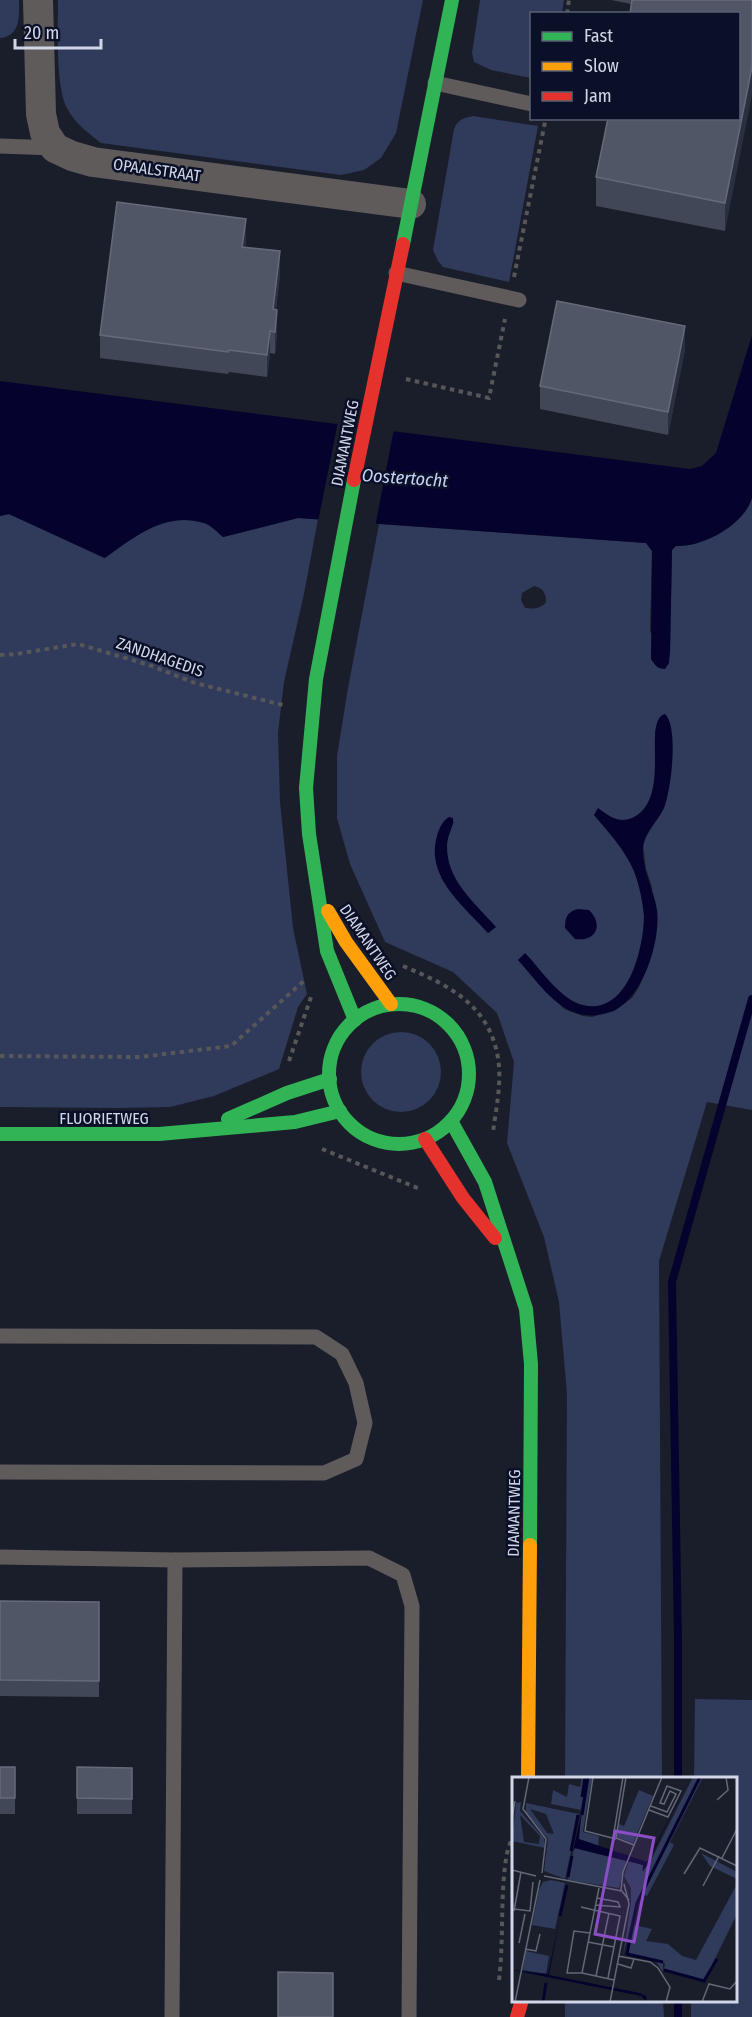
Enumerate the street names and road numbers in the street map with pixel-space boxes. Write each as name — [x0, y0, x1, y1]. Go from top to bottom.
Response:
street label: OPAALSTRAAT — [112, 154, 203, 186]
street label: DIAMANTWEG — [327, 398, 363, 488]
street label: ZANDHAGEDIS — [114, 633, 206, 681]
street label: DIAMANTWEG — [336, 901, 400, 983]
street label: FLUORIETWEG — [59, 1109, 149, 1128]
street label: DIAMANTWEG — [504, 1469, 524, 1557]

